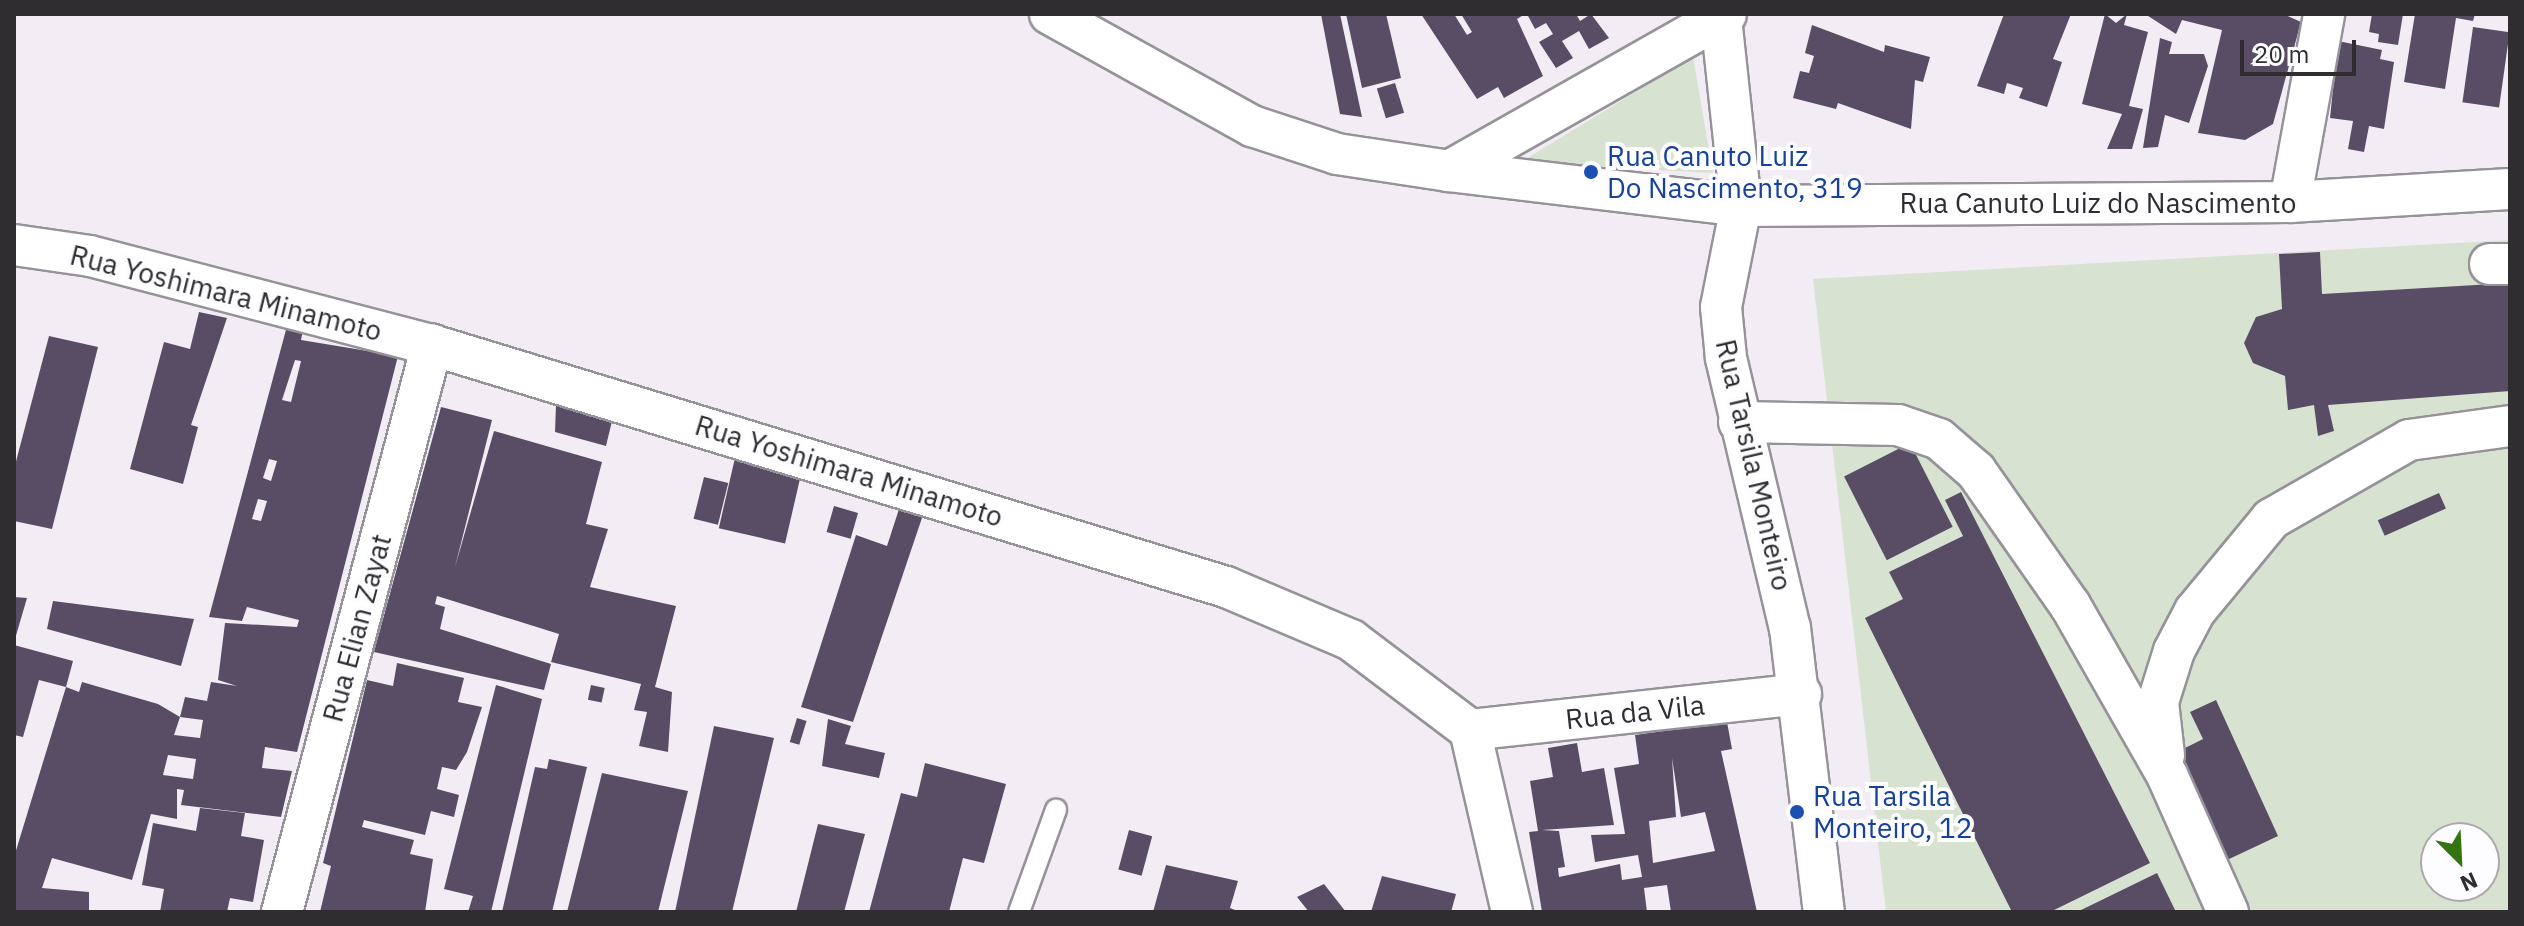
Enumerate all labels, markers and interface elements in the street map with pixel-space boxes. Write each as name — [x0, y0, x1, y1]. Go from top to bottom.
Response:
scale bar — [2244, 24, 2360, 74]
text: 20 m — [2254, 38, 2309, 70]
place label: Rua Canuto Luiz Do Nascimento, 319 — [1607, 139, 1863, 205]
marker: Rua Canuto Luiz Do Nascimento, 319 — [1582, 163, 1600, 181]
street label: Rua Canuto Luiz do Nascimento — [1900, 186, 2296, 220]
street label: Rua Yoshimara Minamoto — [67, 238, 385, 348]
street label: Rua Tarsila Monteiro — [1709, 336, 1799, 594]
street label: Rua Yoshimara Minamoto — [691, 408, 1007, 534]
street label: Rua Elian Zayat — [316, 530, 398, 726]
street label: Rua da Vila — [1564, 688, 1706, 736]
place label: Rua Tarsila Monteiro, 12 — [1813, 779, 1972, 845]
marker: Rua Tarsila Monteiro, 12 — [1788, 803, 1806, 821]
north arrow — [2420, 822, 2500, 902]
text: N — [2456, 866, 2482, 899]

